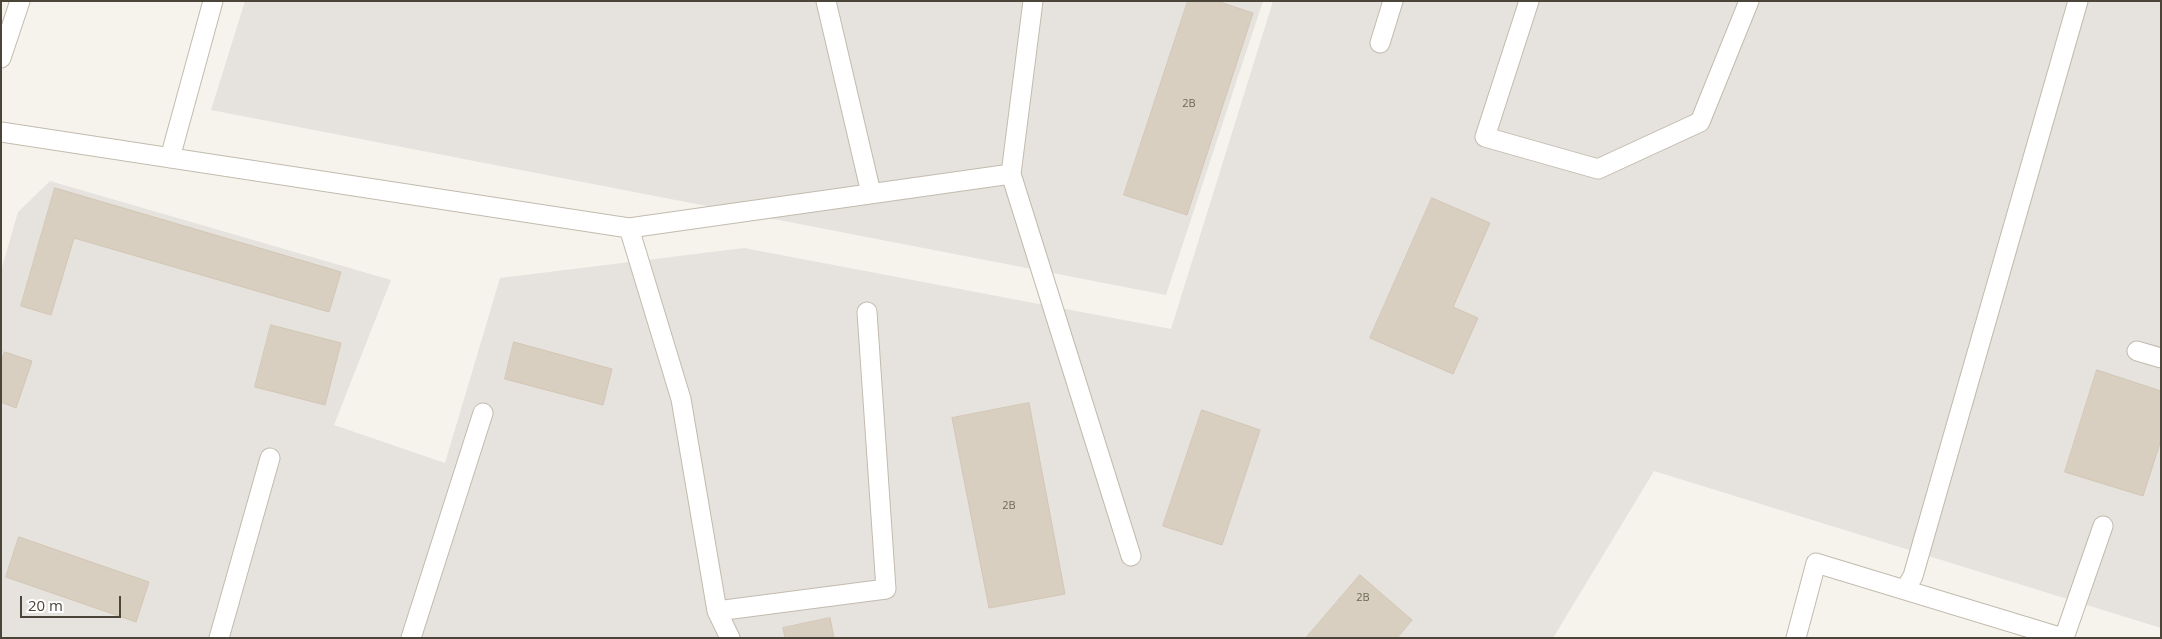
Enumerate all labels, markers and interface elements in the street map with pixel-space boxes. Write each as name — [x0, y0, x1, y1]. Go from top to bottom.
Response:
house number: 2В — [1182, 97, 1196, 111]
house number: 2В — [1002, 499, 1016, 513]
scale bar — [22, 586, 124, 618]
house number: 2В — [1356, 591, 1370, 605]
text: 20 m — [28, 595, 63, 615]

